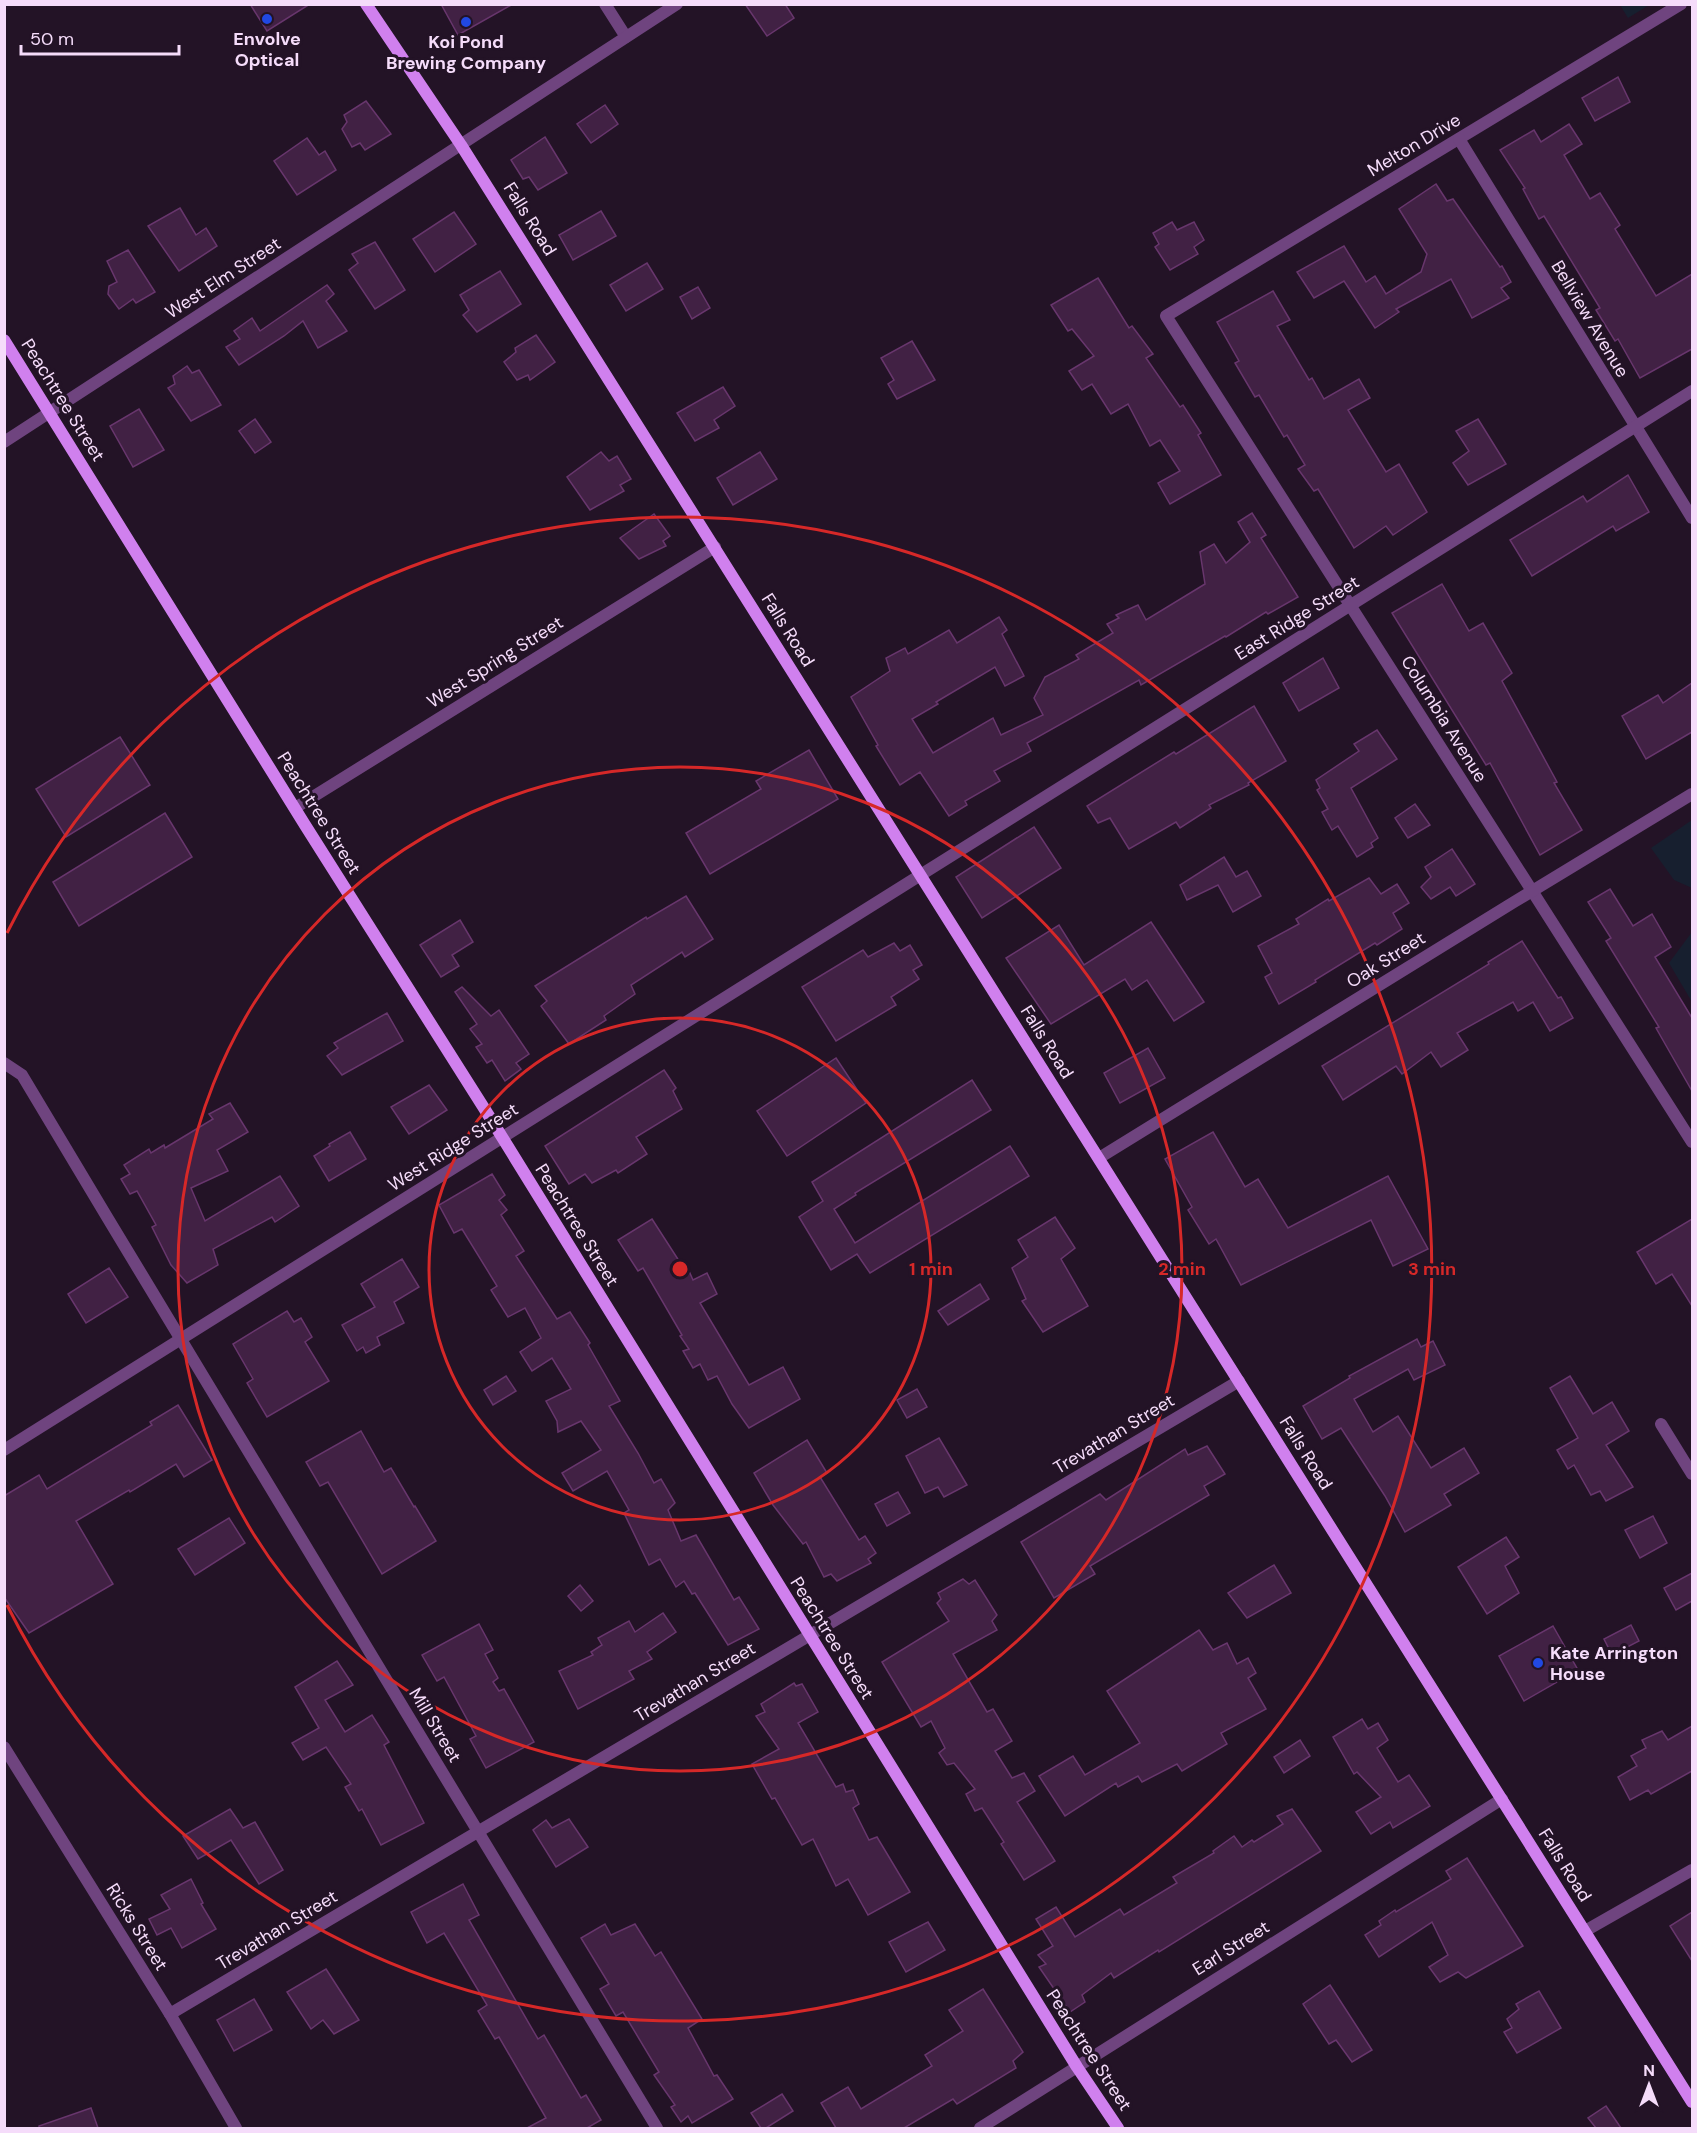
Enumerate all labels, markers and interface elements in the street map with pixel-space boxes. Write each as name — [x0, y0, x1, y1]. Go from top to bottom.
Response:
marker: Envolve Optical — [260, 12, 274, 26]
marker: Koi Pond Brewing Company — [459, 15, 473, 29]
scale bar — [21, 18, 178, 56]
text: 50 m — [30, 27, 74, 51]
place label: Envolve Optical — [233, 27, 301, 72]
place label: Koi Pond Brewing Company — [386, 30, 546, 75]
street label: Melton Drive — [1363, 108, 1465, 182]
street label: Falls Road — [498, 178, 562, 260]
street label: West Elm Street — [161, 232, 285, 324]
street label: Bellview Avenue — [1546, 256, 1634, 382]
street label: Peachtree Street — [16, 334, 110, 466]
street label: East Ridge Street — [1230, 570, 1364, 666]
street label: Falls Road — [756, 589, 820, 671]
street label: West Spring Street — [422, 610, 568, 714]
street label: Columbia Avenue — [1395, 651, 1493, 787]
street label: Peachtree Street — [272, 747, 366, 879]
street label: Oak Street — [1342, 926, 1430, 994]
street label: Falls Road — [1015, 1001, 1079, 1083]
street label: West Ridge Street — [383, 1097, 523, 1197]
street label: Peachtree Street — [530, 1159, 624, 1291]
text: 1 min — [909, 1257, 953, 1281]
text: 2 min — [1158, 1257, 1206, 1281]
text: 3 min — [1408, 1257, 1456, 1281]
centre of rings — [670, 1259, 690, 1279]
street label: Trevathan Street — [1049, 1388, 1179, 1480]
street label: Falls Road — [1274, 1412, 1338, 1494]
street label: Peachtree Street — [785, 1572, 879, 1704]
street label: Trevathan Street — [630, 1636, 760, 1728]
place label: Kate Arrington House — [1550, 1641, 1678, 1686]
marker: Kate Arrington House — [1531, 1656, 1545, 1670]
street label: Mill Street — [403, 1683, 467, 1767]
street label: Falls Road — [1533, 1824, 1597, 1906]
street label: Ricks Street — [101, 1879, 173, 1975]
street label: Trevathan Street — [212, 1884, 342, 1976]
street label: Earl Street — [1188, 1915, 1274, 1981]
street label: Peachtree Street — [1041, 1985, 1137, 2115]
north arrow — [1619, 2055, 1679, 2115]
text: N — [1643, 2060, 1655, 2081]

